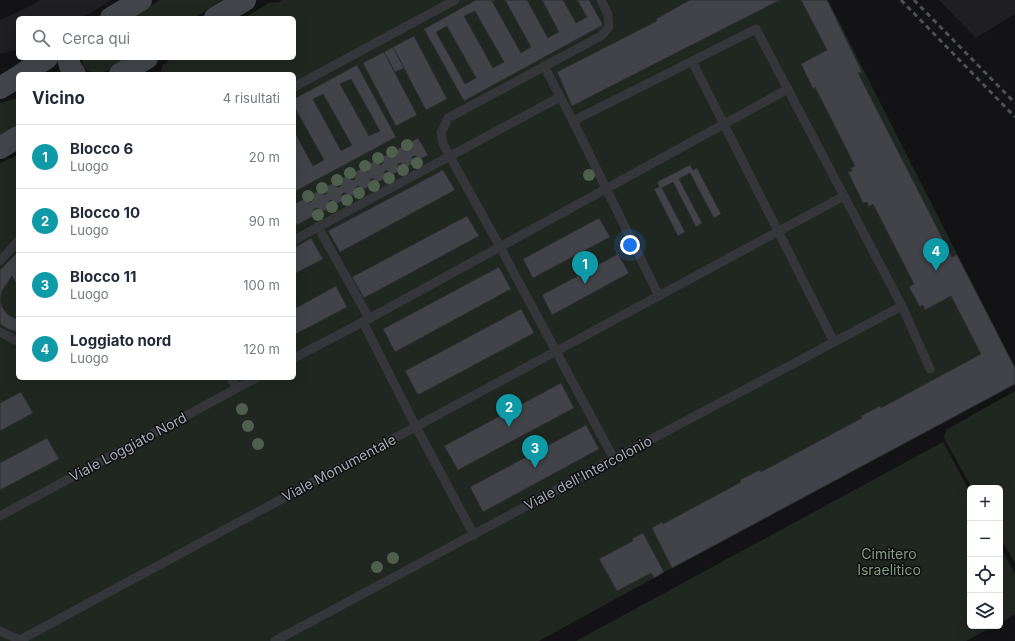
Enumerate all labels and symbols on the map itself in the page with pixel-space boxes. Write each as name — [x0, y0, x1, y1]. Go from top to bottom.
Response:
your location — [620, 235, 640, 255]
pin: 4 — [923, 238, 949, 271]
pin: 1 — [572, 251, 598, 284]
pin: 2 — [496, 394, 522, 427]
street label: Viale Loggiato Nord — [66, 408, 189, 485]
street label: Viale Monumentale — [279, 430, 399, 505]
street label: Viale dell'Intercolonio — [521, 432, 654, 513]
pin: 3 — [522, 435, 548, 468]
park label: Cimitero Israelitico — [857, 545, 921, 578]

